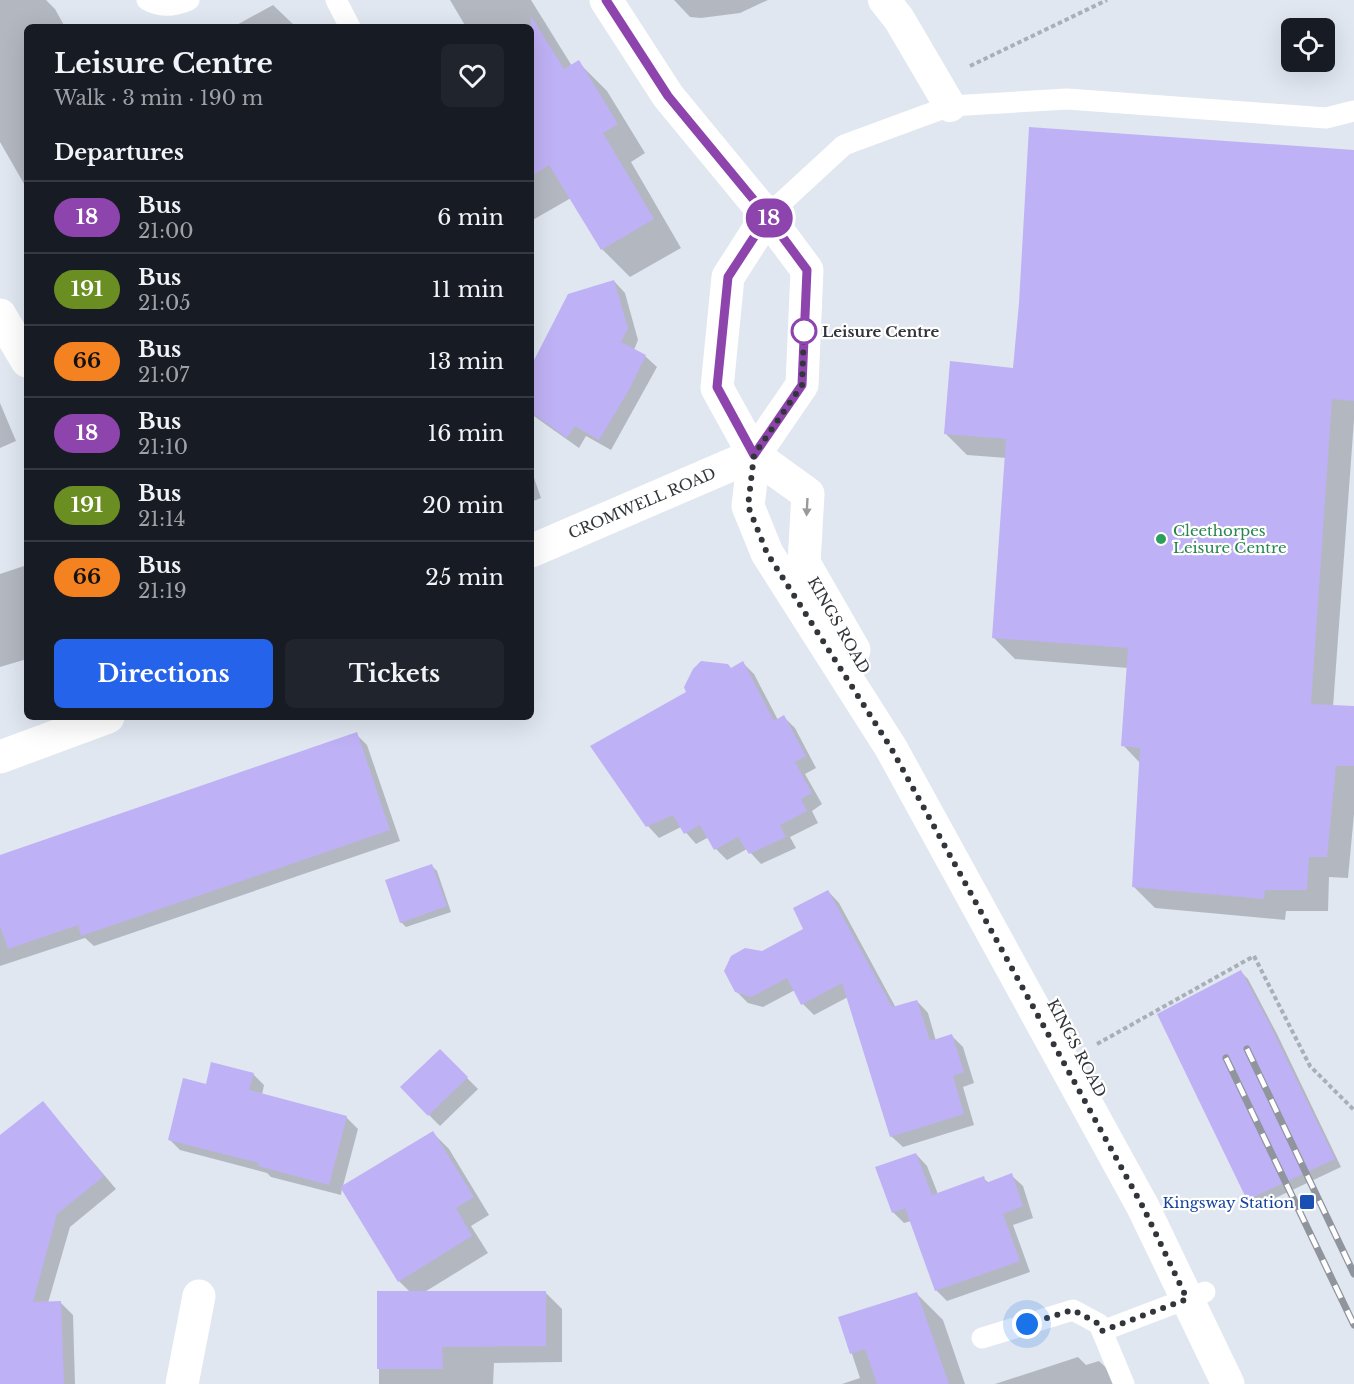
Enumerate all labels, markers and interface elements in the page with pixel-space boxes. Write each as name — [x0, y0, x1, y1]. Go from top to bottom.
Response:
map controls — [1281, 18, 1335, 72]
button: locate — [1281, 18, 1335, 72]
button: heart — [441, 44, 504, 107]
text: Leisure Centre — [54, 46, 273, 81]
text: Walk · 3 min · 190 m — [54, 86, 263, 110]
text: Departures — [54, 139, 184, 166]
text: Bus — [138, 192, 181, 219]
line badge: 18 — [742, 198, 796, 238]
text: 18 — [76, 204, 98, 230]
text: 6 min — [437, 204, 504, 231]
text: 18 — [758, 205, 780, 231]
text: 21:00 — [138, 219, 194, 243]
text: Bus — [138, 264, 181, 291]
text: 191 — [71, 276, 103, 302]
text: 11 min — [432, 276, 504, 303]
text: 21:05 — [138, 291, 191, 315]
marker: Leisure Centre — [791, 318, 817, 344]
place label: Leisure Centre — [822, 322, 939, 341]
text: Bus — [138, 336, 181, 363]
text: 66 — [73, 348, 101, 374]
text: 13 min — [428, 348, 504, 375]
text: 21:07 — [138, 363, 189, 387]
text: Bus — [138, 408, 181, 435]
text: 18 — [76, 420, 98, 446]
text: 16 min — [427, 420, 504, 447]
text: 21:10 — [138, 435, 188, 459]
street label: CROMWELL ROAD — [565, 463, 719, 543]
text: Bus — [138, 480, 181, 507]
text: 191 — [71, 492, 103, 518]
text: 20 min — [422, 492, 504, 519]
one-way arrow — [803, 497, 812, 516]
text: 21:14 — [138, 507, 186, 531]
place label: Cleethorpes Leisure Centre — [1173, 521, 1287, 557]
marker: Cleethorpes Leisure Centre — [1154, 532, 1168, 546]
text: Bus — [138, 552, 181, 579]
text: 66 — [73, 564, 101, 590]
text: 25 min — [425, 564, 504, 591]
street label: KINGS ROAD — [804, 573, 874, 677]
text: 21:19 — [138, 579, 187, 603]
button: Directions — [54, 639, 273, 708]
button: Tickets — [285, 639, 504, 708]
street label: KINGS ROAD — [1043, 996, 1111, 1100]
place label: Kingsway Station — [1163, 1193, 1294, 1212]
marker: Kingsway Station — [1298, 1193, 1316, 1211]
your location — [1012, 1309, 1042, 1339]

